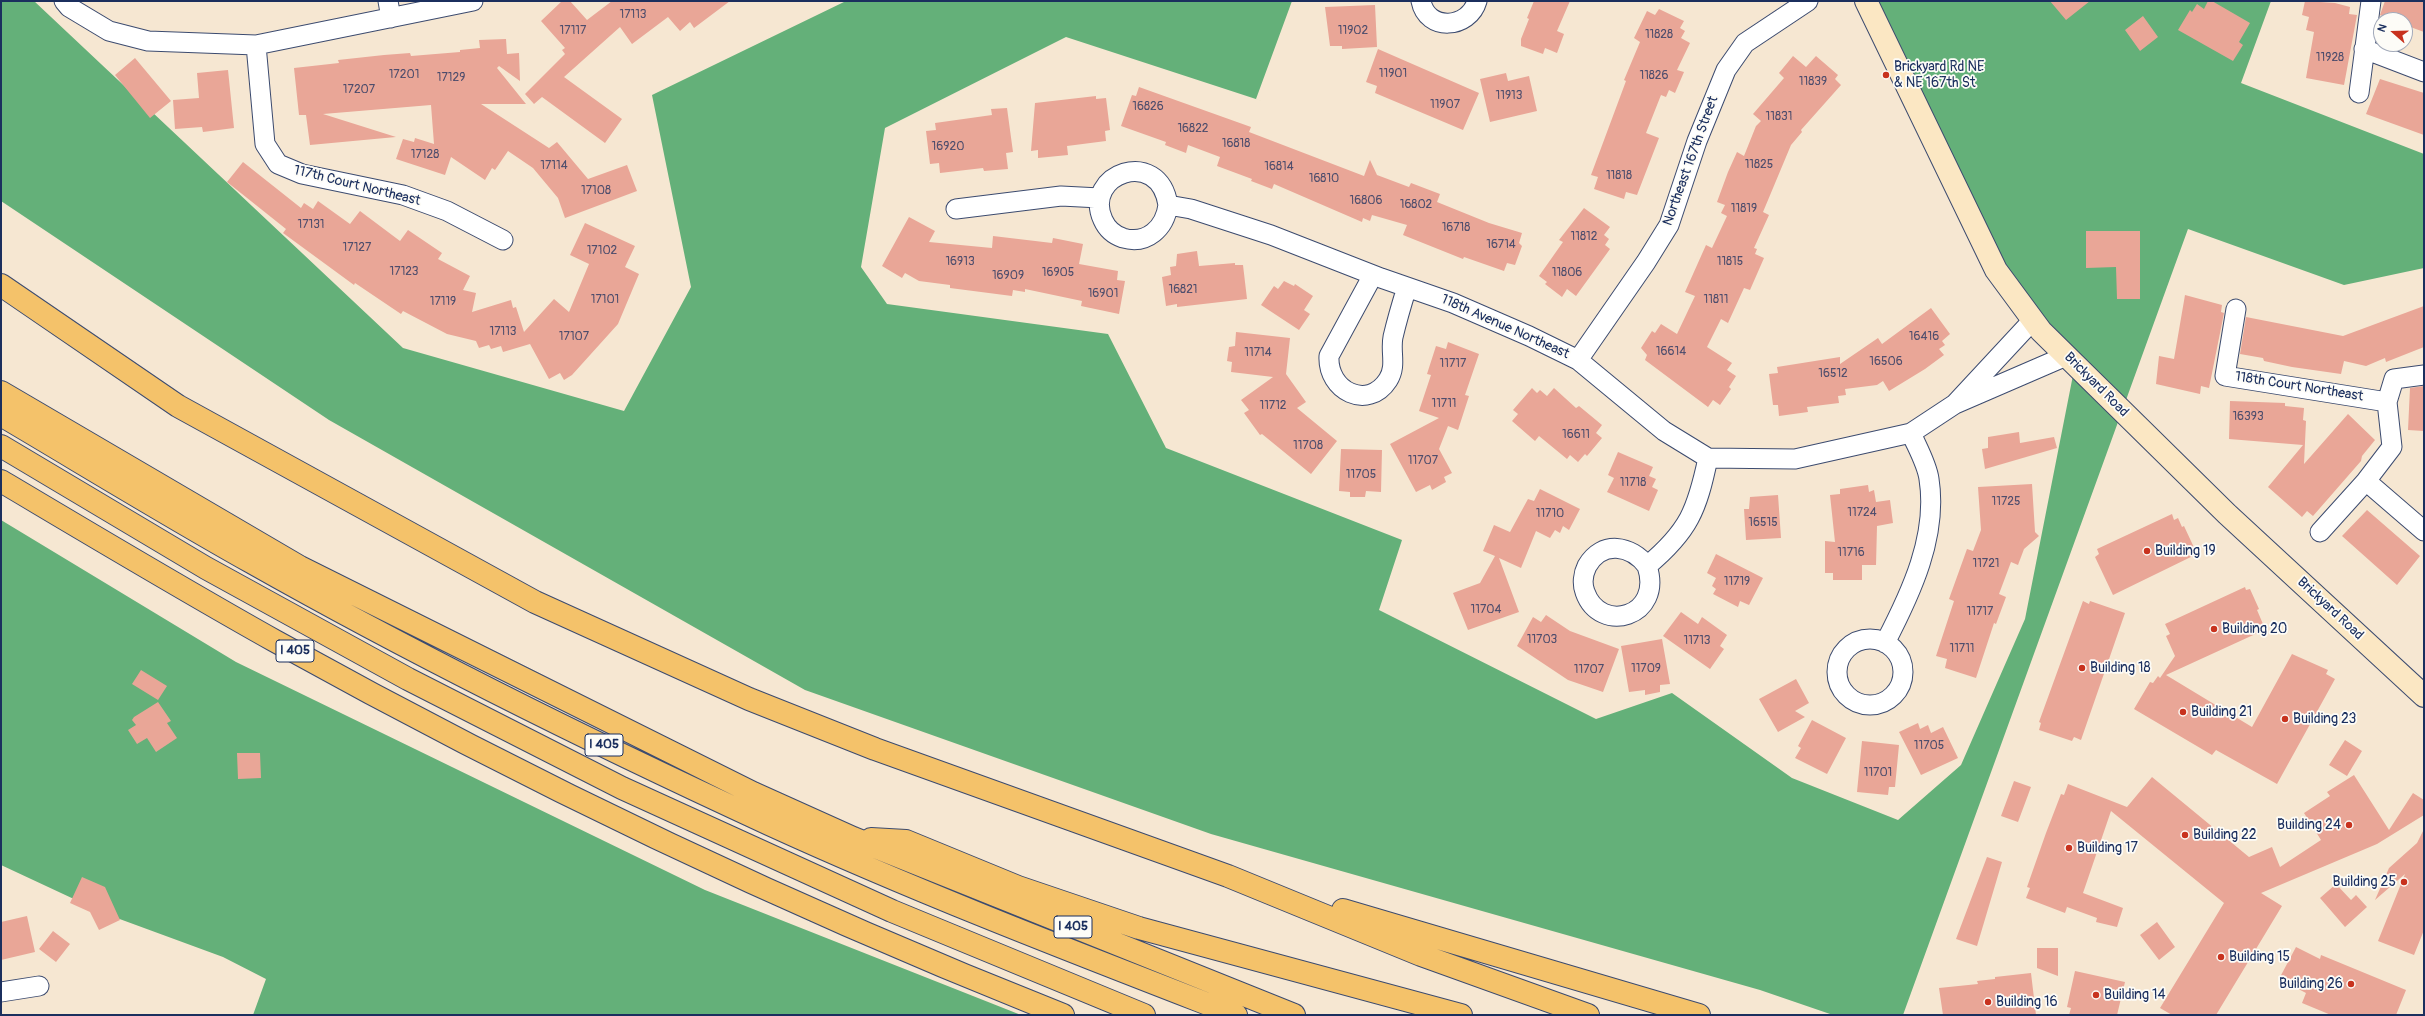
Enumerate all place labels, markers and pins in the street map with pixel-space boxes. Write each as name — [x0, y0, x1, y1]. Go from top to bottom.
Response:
place label: Brickyard Rd NE & NE 167th St — [1894, 59, 1984, 92]
marker: Brickyard Rd NE & NE 167th St — [1881, 70, 1891, 80]
place label: Building 19 — [2155, 543, 2216, 559]
marker: Building 19 — [2142, 546, 2152, 556]
place label: Building 20 — [2222, 621, 2287, 637]
marker: Building 20 — [2209, 624, 2219, 634]
place label: Building 18 — [2090, 660, 2151, 676]
marker: Building 18 — [2077, 663, 2087, 673]
place label: Building 21 — [2191, 704, 2252, 720]
marker: Building 21 — [2178, 707, 2188, 717]
place label: Building 23 — [2293, 711, 2356, 727]
marker: Building 23 — [2280, 714, 2290, 724]
place label: Building 24 — [2277, 817, 2341, 833]
marker: Building 24 — [2344, 820, 2354, 830]
place label: Building 22 — [2193, 827, 2257, 843]
marker: Building 22 — [2180, 830, 2190, 840]
place label: Building 17 — [2077, 840, 2138, 856]
marker: Building 17 — [2064, 843, 2074, 853]
place label: Building 25 — [2333, 874, 2396, 890]
marker: Building 25 — [2399, 877, 2409, 887]
place label: Building 15 — [2229, 949, 2290, 965]
marker: Building 15 — [2216, 952, 2226, 962]
place label: Building 26 — [2279, 976, 2343, 992]
marker: Building 26 — [2346, 979, 2356, 989]
place label: Building 14 — [2104, 987, 2166, 1003]
marker: Building 14 — [2091, 990, 2101, 1000]
place label: Building 16 — [1996, 994, 2058, 1010]
marker: Building 16 — [1983, 997, 1993, 1007]

